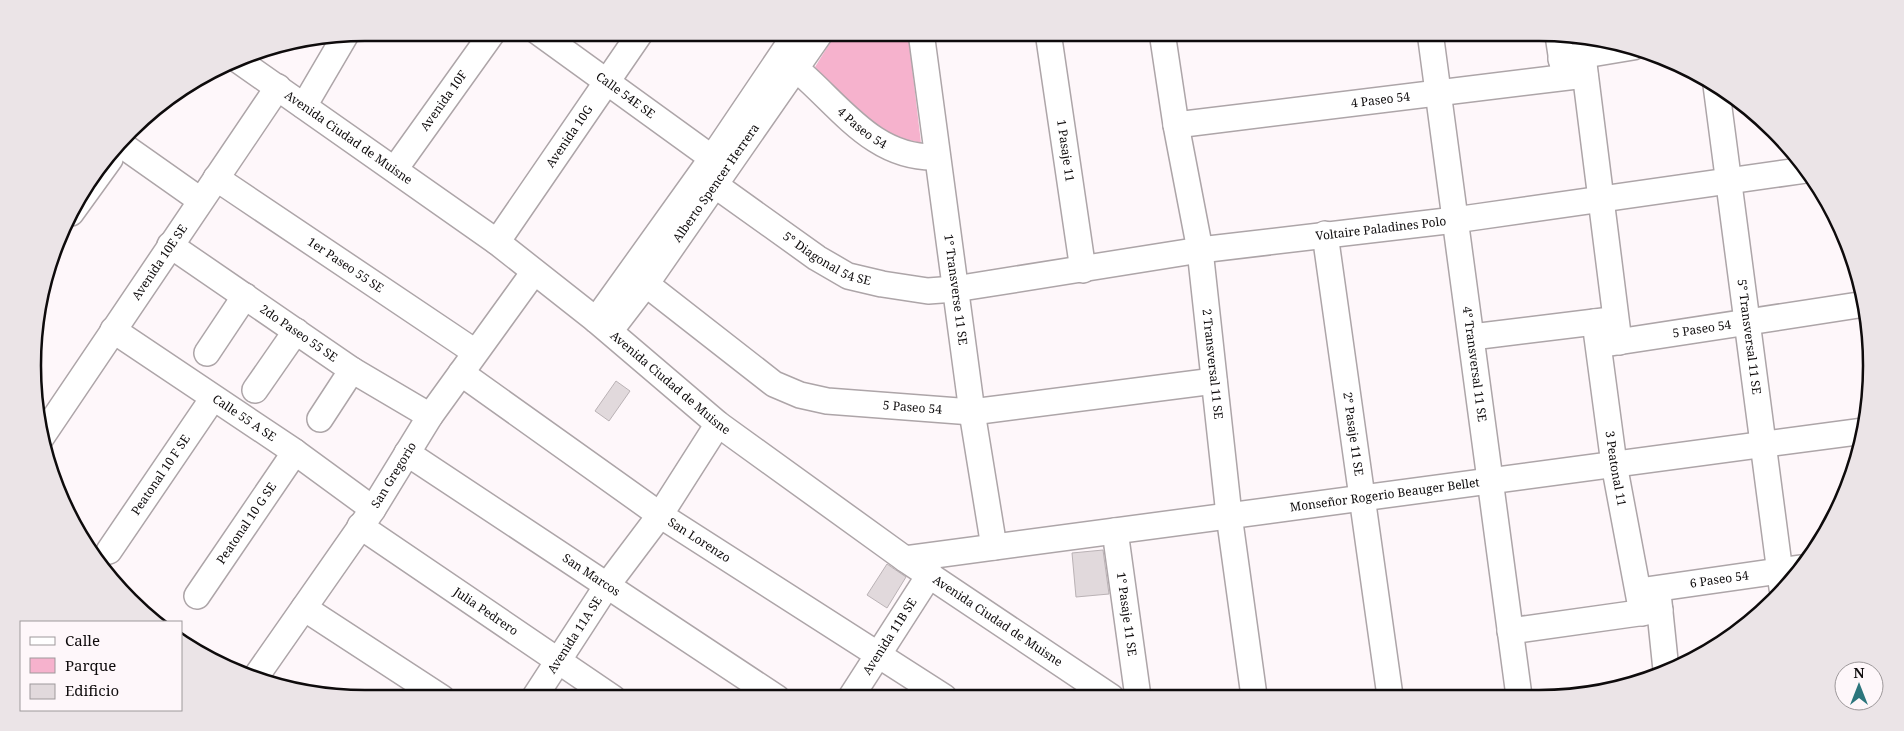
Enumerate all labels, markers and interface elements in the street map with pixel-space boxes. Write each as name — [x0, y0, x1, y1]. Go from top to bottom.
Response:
street label: Avenida 10F — [416, 67, 471, 134]
street label: Calle 54E SE — [593, 68, 659, 122]
street label: Avenida Ciudad de Muisne — [281, 86, 416, 188]
street label: 4 Paseo 54 — [1350, 87, 1411, 112]
street label: Avenida 10G — [542, 101, 597, 171]
street label: 4 Paseo 54 — [834, 103, 890, 153]
street label: 1 Pasaje 11 — [1053, 118, 1079, 183]
street label: Alberto Spencer Herrera — [668, 120, 763, 246]
street label: Voltaire Paladines Polo — [1315, 212, 1447, 244]
street label: Avenida 10E SE — [128, 221, 191, 303]
street label: 5° Diagonal 54 SE — [780, 227, 873, 289]
street label: 1er Paseo 55 SE — [304, 233, 387, 296]
street label: 1° Transverse 11 SE — [940, 233, 972, 346]
street label: 5° Transversal 11 SE — [1734, 278, 1766, 395]
street label: 2do Paseo 55 SE — [257, 300, 341, 366]
street label: 4° Transversal 11 SE — [1459, 305, 1491, 423]
street label: 2 Transversal 11 SE — [1198, 308, 1227, 420]
street label: 5 Paseo 54 — [1671, 316, 1733, 341]
street label: Avenida Ciudad de Muisne — [607, 327, 734, 438]
street label: Calle 55 A SE — [209, 390, 280, 445]
street label: 2° Pasaje 11 SE — [1339, 391, 1368, 477]
street label: 5 Paseo 54 — [882, 396, 943, 418]
street label: 3 Peatonal 11 — [1602, 430, 1631, 508]
street label: Peatonal 10 F SE — [127, 431, 194, 518]
street label: San Gregorio — [367, 438, 420, 511]
street label: Monseñor Rogerio Beauger Bellet — [1289, 473, 1481, 516]
street label: Peatonal 10 G SE — [212, 479, 280, 567]
street label: San Lorenzo — [665, 513, 734, 566]
street label: San Marcos — [559, 549, 624, 600]
street label: 6 Paseo 54 — [1689, 566, 1750, 592]
street label: Avenida Ciudad de Muisne — [930, 571, 1066, 670]
street label: 1° Pasaje 11 SE — [1113, 571, 1141, 657]
street label: Julia Pedrero — [449, 582, 522, 639]
street label: Avenida 11A SE — [543, 593, 606, 677]
street label: Avenida 11B SE — [858, 594, 921, 678]
legend — [20, 621, 182, 711]
text: Calle — [65, 630, 100, 650]
text: Parque — [65, 655, 116, 675]
north arrow — [1834, 661, 1884, 711]
text: N — [1853, 663, 1865, 682]
text: Edificio — [65, 680, 119, 700]

